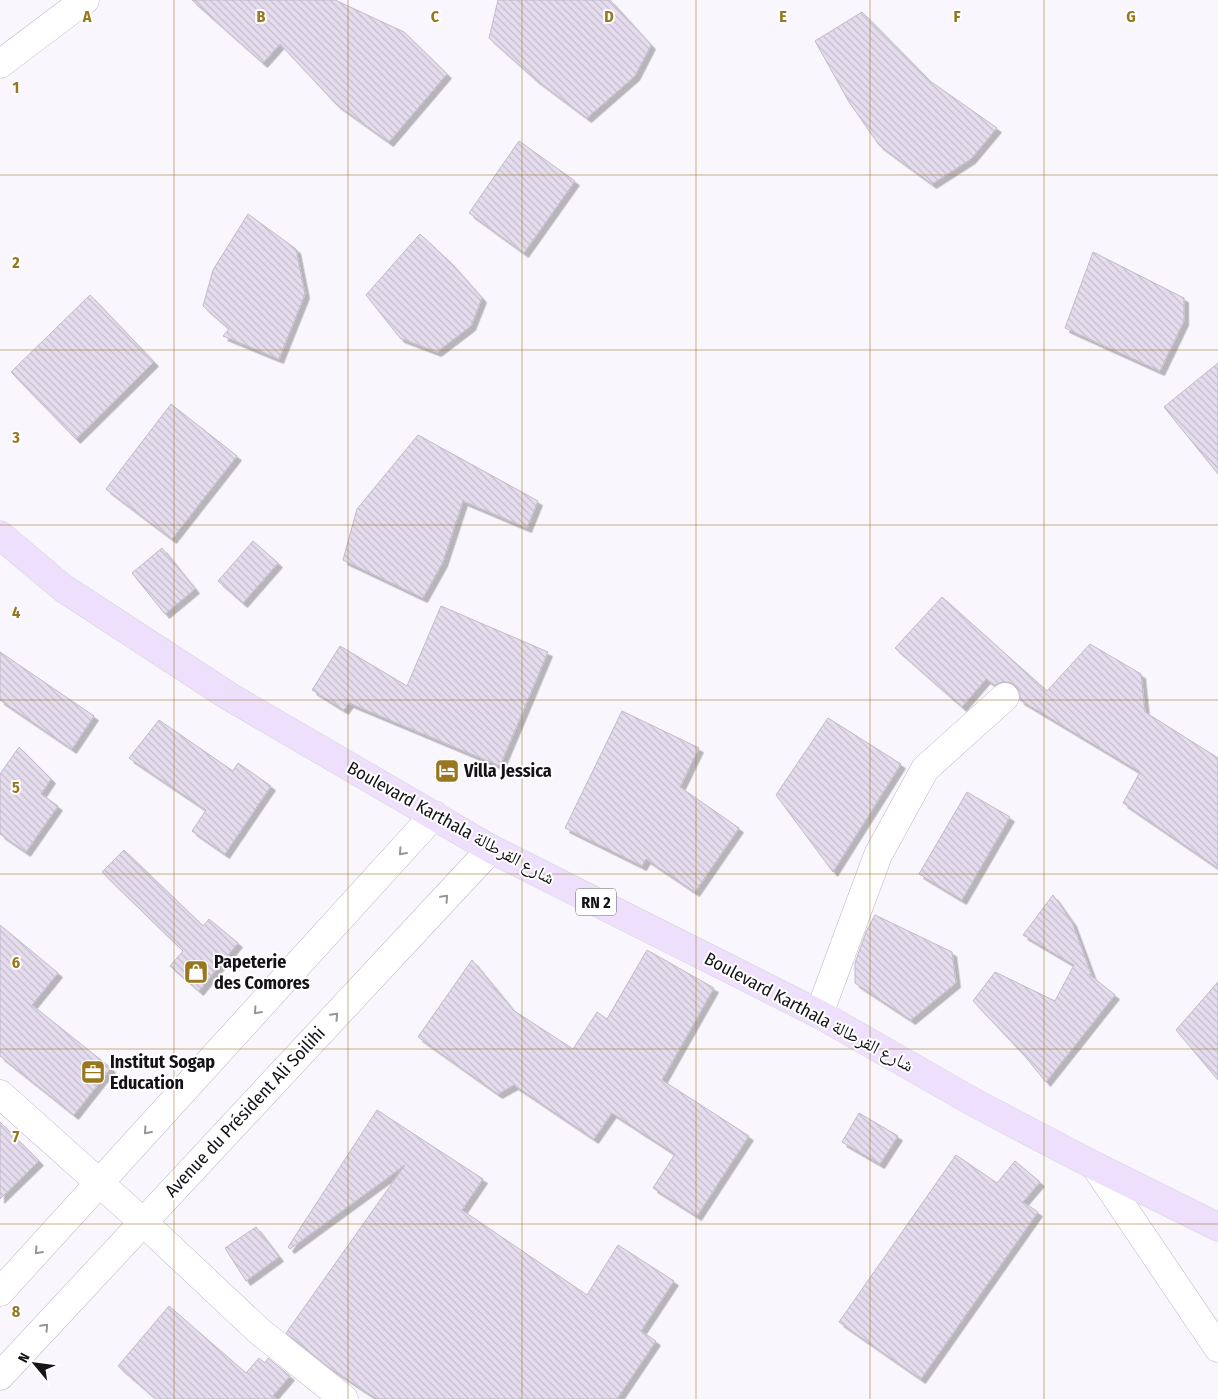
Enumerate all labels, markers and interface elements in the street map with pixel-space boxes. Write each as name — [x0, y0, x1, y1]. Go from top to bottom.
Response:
text: A — [82, 7, 92, 26]
text: B — [257, 7, 266, 26]
text: C — [431, 7, 440, 26]
text: D — [604, 7, 614, 26]
text: E — [779, 7, 787, 26]
text: F — [953, 7, 961, 26]
text: G — [1126, 7, 1136, 26]
text: 1 — [13, 78, 19, 97]
text: 2 — [11, 253, 20, 272]
text: 3 — [11, 428, 20, 447]
text: 4 — [12, 603, 20, 622]
street label: Boulevard Karthala شارع القرطالة — [343, 757, 559, 889]
hotel icon: Villa Jessica — [434, 758, 460, 784]
place label: Villa Jessica — [463, 760, 552, 782]
text: 5 — [12, 778, 20, 797]
one-way arrow — [398, 846, 407, 855]
road number: RN 2 — [576, 889, 616, 916]
one-way arrow — [439, 894, 448, 903]
street label: Boulevard Karthala شارع القرطالة — [701, 947, 917, 1077]
place label: Papeterie des Comores — [214, 951, 310, 994]
text: 6 — [12, 953, 20, 972]
shop icon: Papeterie des Comores — [183, 959, 209, 985]
one-way arrow — [254, 1005, 263, 1014]
one-way arrow — [329, 1013, 338, 1022]
street label: Avenue du Président Ali Soilihi — [160, 1022, 330, 1202]
place label: Institut Sogap Education — [110, 1051, 215, 1094]
office icon: Institut Sogap Education — [80, 1059, 106, 1085]
one-way arrow — [144, 1125, 153, 1134]
text: 7 — [13, 1127, 20, 1146]
one-way arrow — [35, 1245, 44, 1254]
text: 8 — [12, 1302, 21, 1321]
one-way arrow — [39, 1324, 48, 1333]
north arrow — [10, 1339, 60, 1389]
text: N — [15, 1350, 34, 1366]

